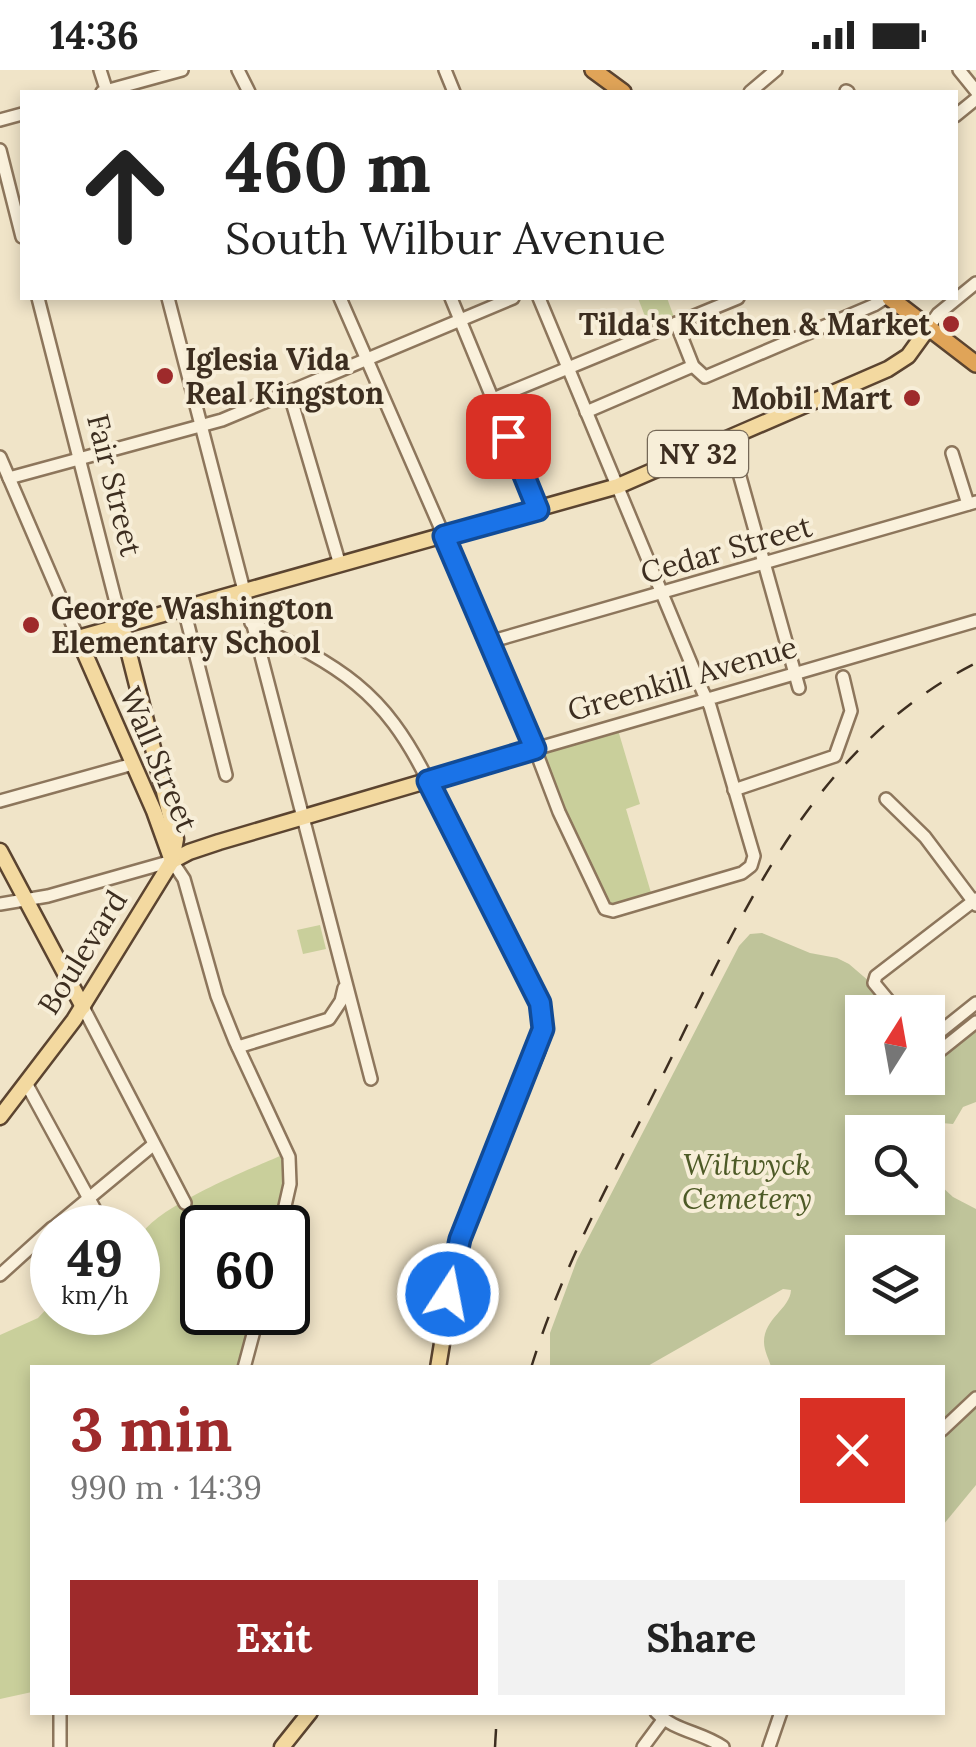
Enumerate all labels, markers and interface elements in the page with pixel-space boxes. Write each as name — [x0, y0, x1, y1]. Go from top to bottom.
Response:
text: 14:36 — [50, 11, 139, 59]
text: 460 m — [225, 122, 431, 211]
icon: ahead — [60, 130, 190, 260]
text: South Wilbur Avenue — [225, 209, 666, 266]
place label: Tilda's Kitchen & Market — [579, 305, 932, 343]
marker: Tilda's Kitchen & Market — [940, 313, 962, 335]
place label: Iglesia Vida Real Kingston — [185, 340, 384, 413]
marker: Iglesia Vida Real Kingston — [154, 365, 176, 387]
place label: Mobil Mart — [731, 379, 893, 417]
marker: Mobil Mart — [901, 387, 923, 409]
pin — [466, 394, 551, 479]
icon: arrive — [481, 409, 536, 464]
street label: Fair Street — [79, 410, 151, 560]
road number: NY 32 — [648, 431, 748, 477]
street label: Cedar Street — [636, 506, 816, 592]
place label: George Washington Elementary School — [51, 589, 333, 662]
marker: George Washington Elementary School — [20, 614, 42, 636]
street label: Greenkill Avenue — [563, 627, 801, 729]
street label: Wall Street — [112, 681, 207, 837]
street label: Boulevard — [29, 883, 135, 1021]
north arrow — [845, 995, 945, 1095]
map controls — [845, 995, 945, 1335]
button: search — [845, 1115, 945, 1215]
park label: Wiltwyck Cemetery — [682, 1145, 812, 1217]
speed limit sign: 60 — [180, 1205, 310, 1335]
text: 49 — [67, 1226, 123, 1290]
button: layers — [845, 1235, 945, 1335]
position arrow — [396, 1242, 500, 1346]
text: km/h — [61, 1279, 129, 1311]
text: 3 min — [70, 1391, 232, 1467]
button: close — [800, 1398, 905, 1503]
text: 990 m · 14:39 — [70, 1467, 262, 1508]
button: Exit — [70, 1580, 478, 1695]
button: Share — [498, 1580, 905, 1695]

